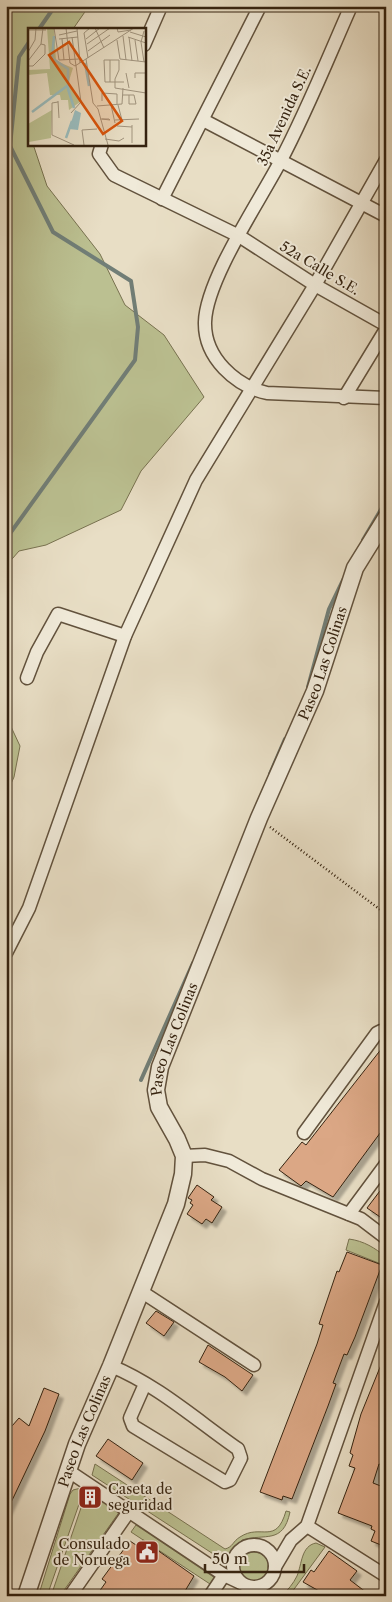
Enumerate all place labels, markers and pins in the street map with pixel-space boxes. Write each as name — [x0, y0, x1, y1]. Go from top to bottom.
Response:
place label: Caseta de seguridad — [108, 1480, 173, 1514]
building icon: Caseta de seguridad — [77, 1484, 103, 1510]
place label: Consulado de Noruega — [53, 1535, 131, 1569]
public building icon: Consulado de Noruega — [134, 1539, 160, 1565]

